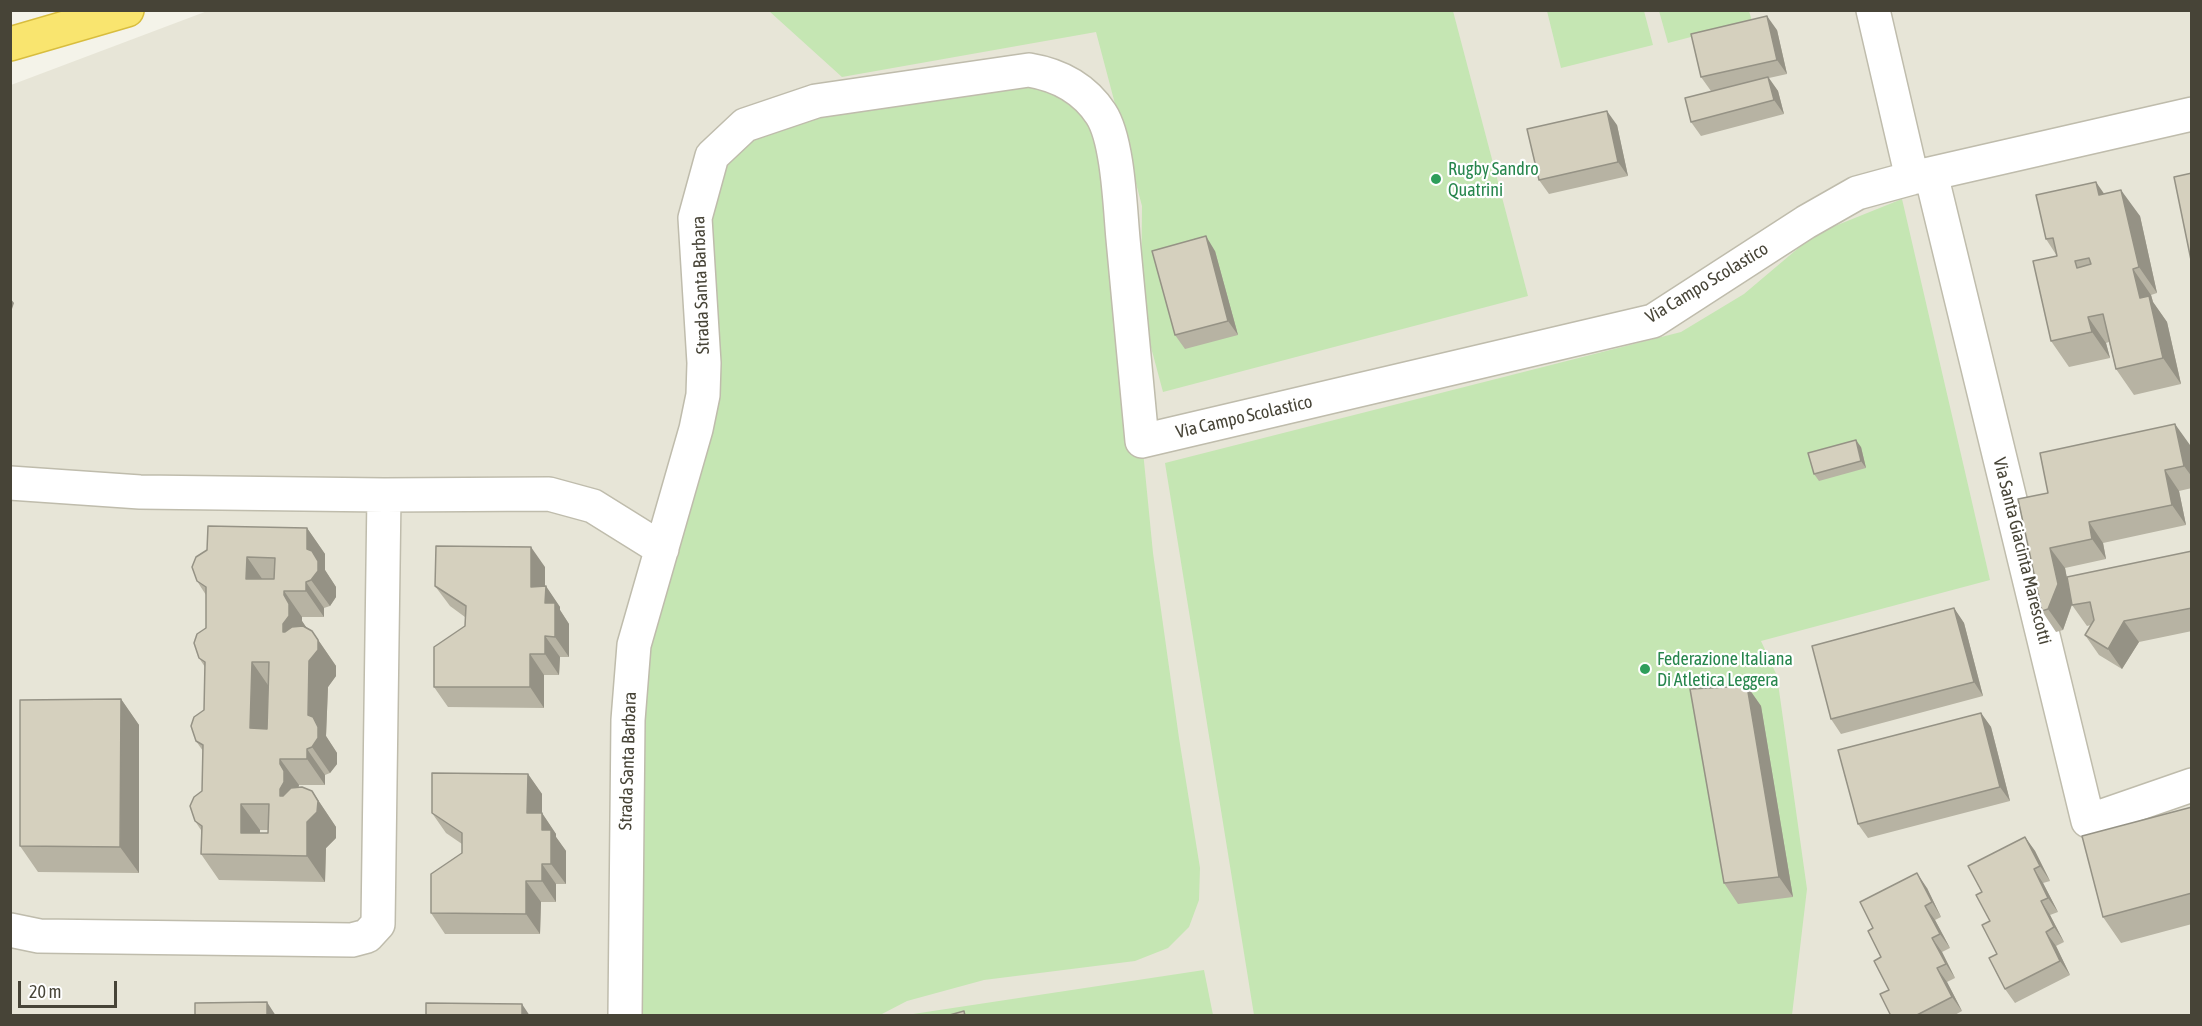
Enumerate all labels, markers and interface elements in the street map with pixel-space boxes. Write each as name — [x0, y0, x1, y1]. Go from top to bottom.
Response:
place label: Rugby Sandro Quatrini — [1448, 158, 1539, 201]
marker: Rugby Sandro Quatrini — [1429, 172, 1443, 186]
street label: Strada Santa Barbara — [688, 215, 714, 355]
street label: Via Campo Scolastico — [1642, 238, 1772, 328]
street label: Via Campo Scolastico — [1174, 391, 1314, 443]
street label: Via Santa Giacinta Marescotti — [1988, 455, 2056, 647]
place label: Federazione Italiana Di Atletica Leggera — [1657, 648, 1793, 690]
marker: Federazione Italiana Di Atletica Leggera — [1638, 662, 1652, 676]
street label: Strada Santa Barbara — [615, 691, 641, 831]
scale bar — [21, 969, 120, 1007]
text: 20 m — [29, 981, 61, 1002]

